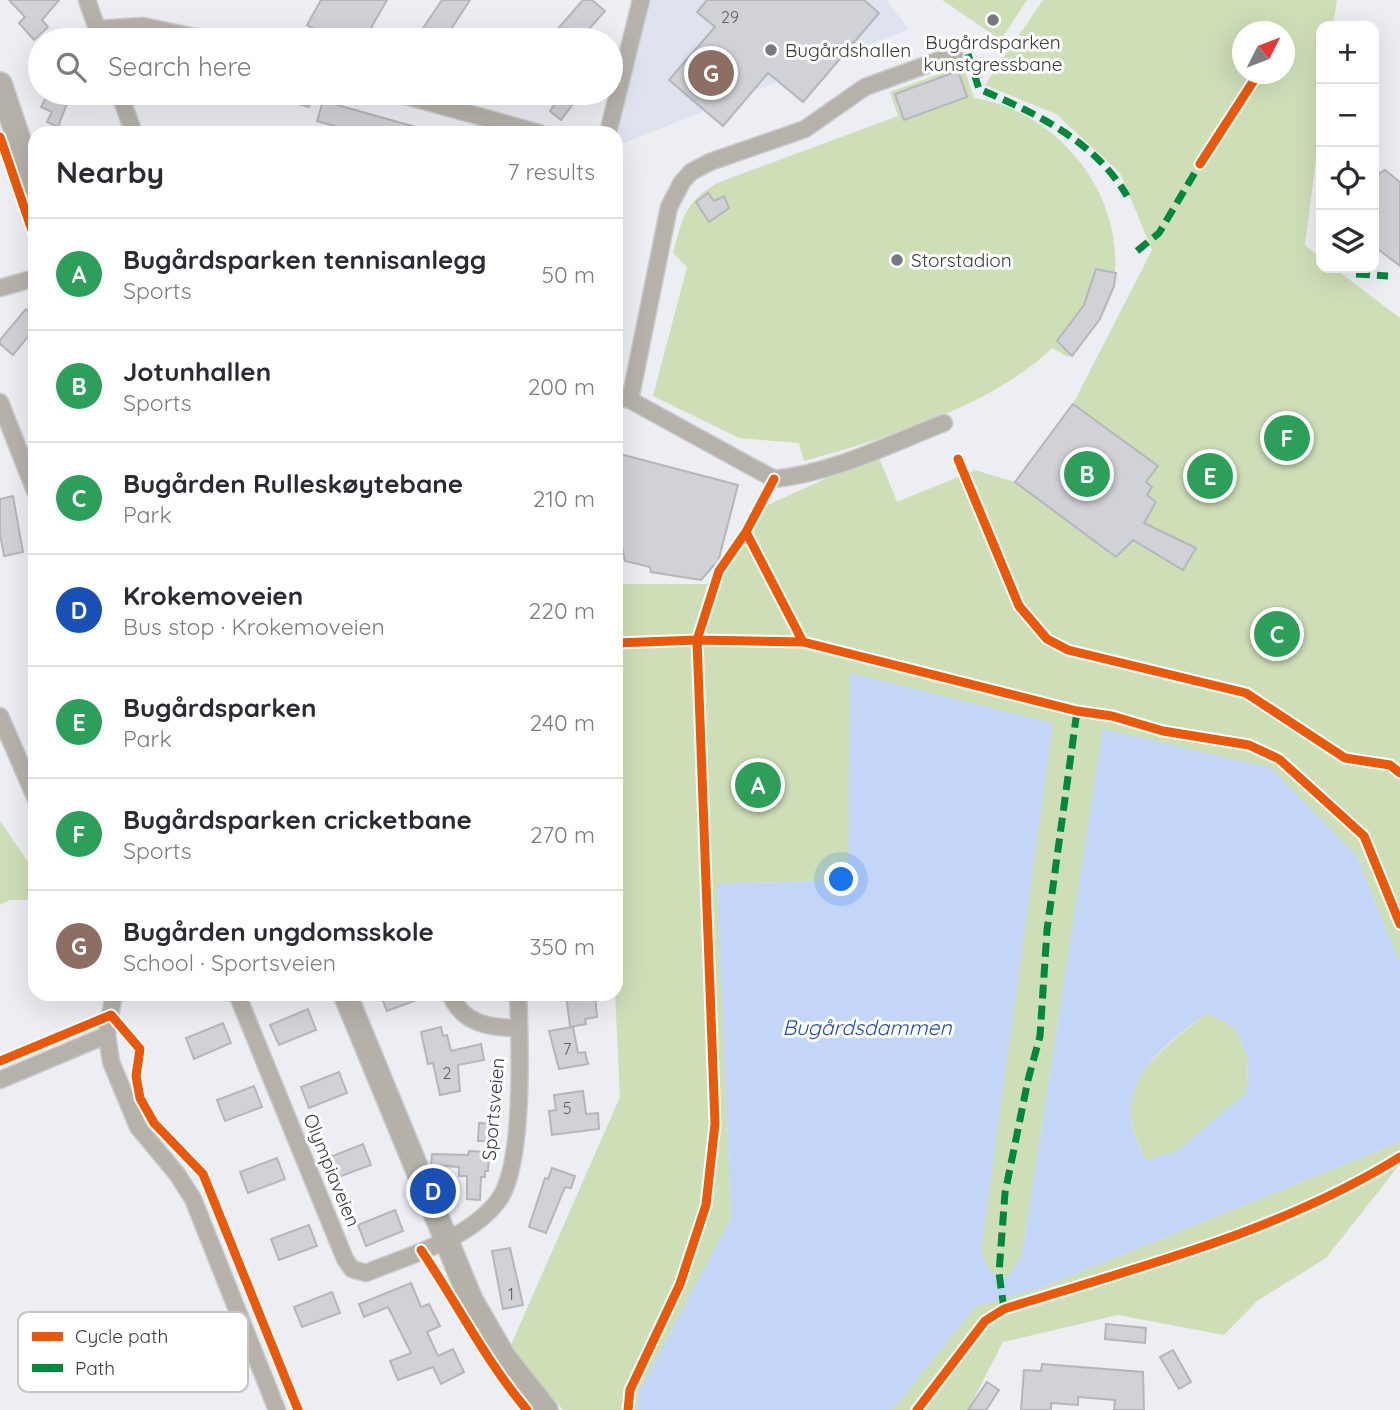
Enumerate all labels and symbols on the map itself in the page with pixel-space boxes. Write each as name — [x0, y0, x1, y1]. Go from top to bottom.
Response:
house number: 29 — [721, 7, 739, 27]
marker: Bugårdsparken kunstgressbane — [985, 12, 1001, 28]
north arrow — [1232, 21, 1295, 84]
place label: Bugårdsparken kunstgressbane — [923, 30, 1063, 76]
place label: Bugårdshallen — [785, 38, 911, 62]
marker: Bugårdshallen — [763, 42, 779, 58]
pin: G — [688, 47, 734, 99]
place label: Storstadion — [911, 248, 1012, 272]
marker: Storstadion — [889, 252, 905, 268]
pin: F — [1264, 412, 1310, 464]
pin: B — [1064, 448, 1110, 500]
pin: E — [1187, 450, 1233, 502]
pin: C — [1254, 608, 1300, 660]
pin: A — [735, 759, 781, 811]
your location — [824, 862, 858, 896]
water label: Bugårdsdammen — [782, 1014, 952, 1040]
house number: 7 — [563, 1039, 571, 1059]
street label: Sportsveien — [477, 1057, 509, 1161]
house number: 2 — [443, 1063, 452, 1083]
house number: 5 — [563, 1098, 571, 1118]
street label: Olympiaveien — [298, 1110, 366, 1230]
pin: D — [410, 1165, 456, 1217]
house number: 1 — [508, 1284, 514, 1304]
legend — [18, 1312, 248, 1392]
text: Cycle path — [75, 1324, 168, 1348]
text: Path — [75, 1356, 115, 1380]

